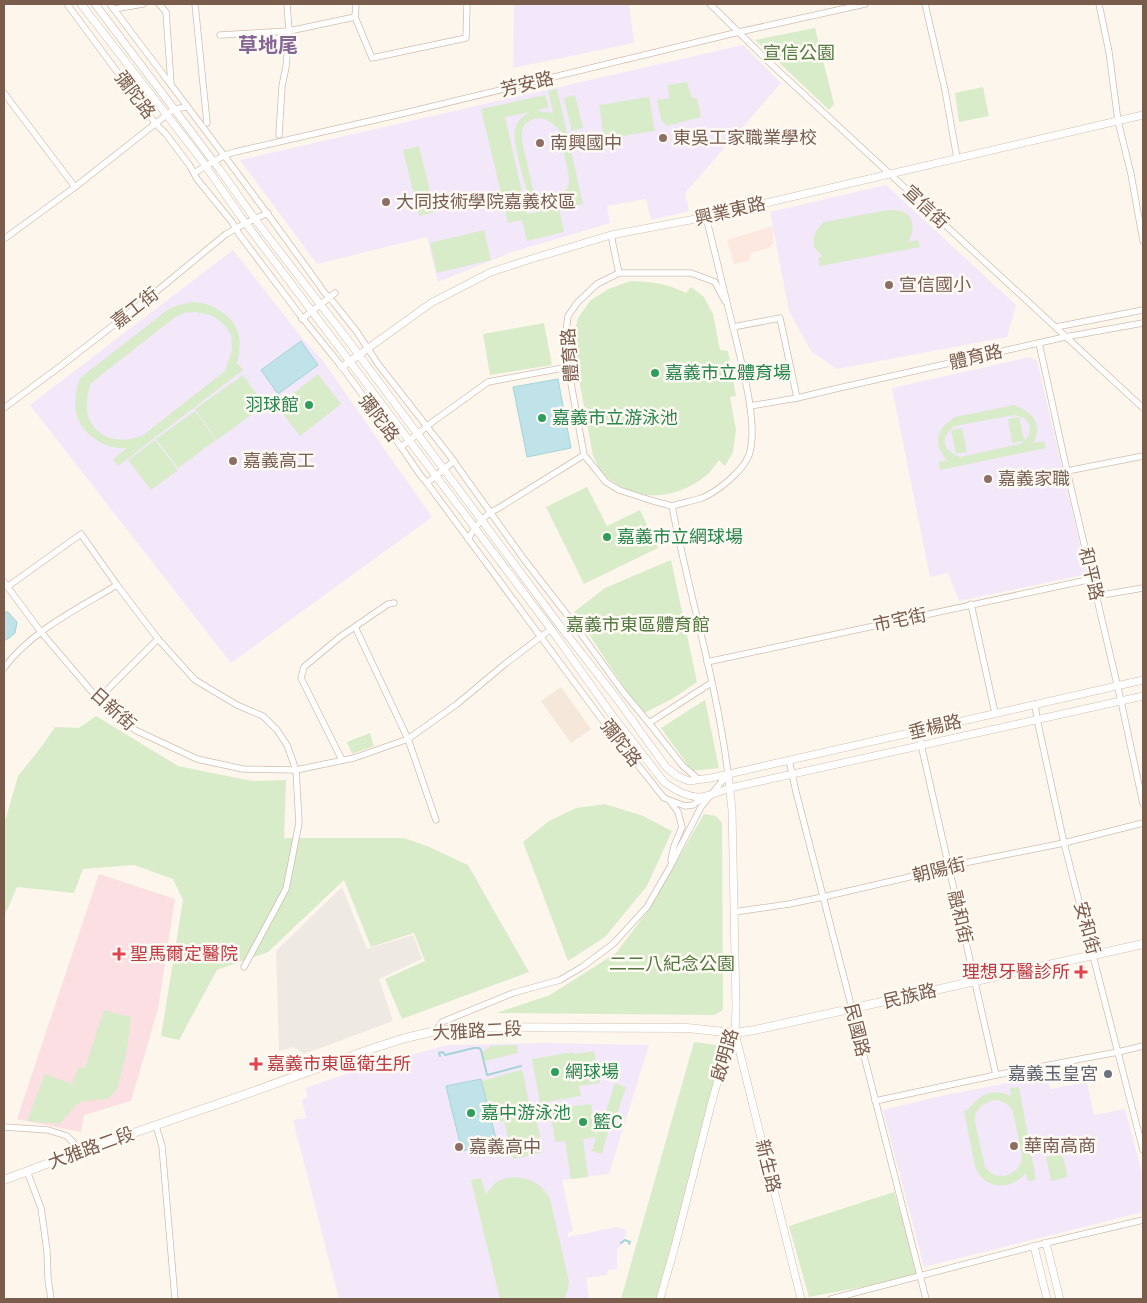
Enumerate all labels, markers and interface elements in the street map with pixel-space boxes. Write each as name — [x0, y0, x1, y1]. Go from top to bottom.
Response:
district label: 草地尾 — [238, 33, 298, 57]
park label: 宣信公園 — [763, 42, 835, 63]
street label: 彌陀路 — [111, 67, 160, 123]
street label: 芳安路 — [498, 67, 556, 100]
place label: 東吳工家職業學校 — [673, 127, 817, 148]
place label: 南興國中 — [550, 132, 622, 153]
marker: 東吳工家職業學校 — [657, 132, 669, 144]
marker: 南興國中 — [534, 137, 546, 149]
street label: 宣信街 — [899, 181, 953, 233]
place label: 大同技術學院嘉義校區 — [396, 191, 576, 212]
street label: 興業東路 — [692, 192, 767, 229]
marker: 大同技術學院嘉義校區 — [380, 196, 392, 208]
place label: 宣信國小 — [899, 274, 971, 295]
marker: 宣信國小 — [883, 279, 895, 291]
street label: 嘉工街 — [107, 283, 162, 333]
street label: 體育路 — [557, 327, 582, 383]
street label: 體育路 — [947, 340, 1005, 373]
place label: 嘉義市立體育場 — [665, 362, 791, 383]
marker: 嘉義市立體育場 — [649, 367, 661, 379]
street label: 彌陀路 — [355, 390, 404, 446]
place label: 羽球館 — [245, 394, 299, 415]
marker: 羽球館 — [303, 399, 315, 411]
place label: 嘉義市立游泳池 — [552, 407, 678, 428]
marker: 嘉義市立游泳池 — [536, 412, 548, 424]
place label: 嘉義高工 — [243, 450, 315, 471]
marker: 嘉義高工 — [227, 455, 239, 467]
place label: 嘉義家職 — [998, 468, 1070, 489]
marker: 嘉義家職 — [982, 473, 994, 485]
place label: 嘉義市立網球場 — [617, 526, 743, 547]
marker: 嘉義市立網球場 — [601, 531, 613, 543]
street label: 和平路 — [1075, 545, 1108, 603]
street label: 市宅街 — [871, 604, 928, 635]
park label: 嘉義市東區體育館 — [566, 614, 710, 635]
street label: 日新街 — [86, 683, 140, 734]
street label: 垂楊路 — [906, 710, 964, 743]
street label: 彌陀路 — [596, 715, 646, 770]
street label: 朝陽街 — [910, 853, 968, 886]
street label: 融和街 — [944, 888, 977, 946]
street label: 安和街 — [1070, 899, 1105, 957]
place label: 聖馬爾定醫院 — [130, 943, 238, 964]
marker: 聖馬爾定醫院 — [112, 947, 126, 961]
park label: 二二八紀念公園 — [609, 953, 735, 974]
place label: 理想牙醫診所 — [962, 961, 1070, 982]
marker: 理想牙醫診所 — [1074, 965, 1088, 979]
street label: 民族路 — [881, 979, 939, 1012]
street label: 民國路 — [841, 1001, 874, 1059]
street label: 大雅路二段 — [431, 1018, 522, 1043]
street label: 啟明路 — [707, 1026, 742, 1084]
place label: 嘉義市東區衛生所 — [267, 1053, 411, 1074]
marker: 嘉義市東區衛生所 — [249, 1057, 263, 1071]
place label: 網球場 — [565, 1061, 619, 1082]
place label: 嘉義玉皇宮 — [1008, 1063, 1098, 1084]
marker: 網球場 — [549, 1066, 561, 1078]
marker: 嘉義玉皇宮 — [1102, 1068, 1114, 1080]
place label: 嘉中游泳池 — [481, 1102, 571, 1123]
marker: 嘉中游泳池 — [465, 1107, 477, 1119]
place label: 籃C — [593, 1111, 623, 1132]
marker: 籃C — [577, 1116, 589, 1128]
street label: 大雅路二段 — [45, 1122, 137, 1173]
place label: 華南高商 — [1024, 1135, 1096, 1156]
place label: 嘉義高中 — [469, 1136, 541, 1157]
street label: 新生路 — [752, 1137, 785, 1195]
marker: 華南高商 — [1008, 1140, 1020, 1152]
marker: 嘉義高中 — [453, 1141, 465, 1153]

